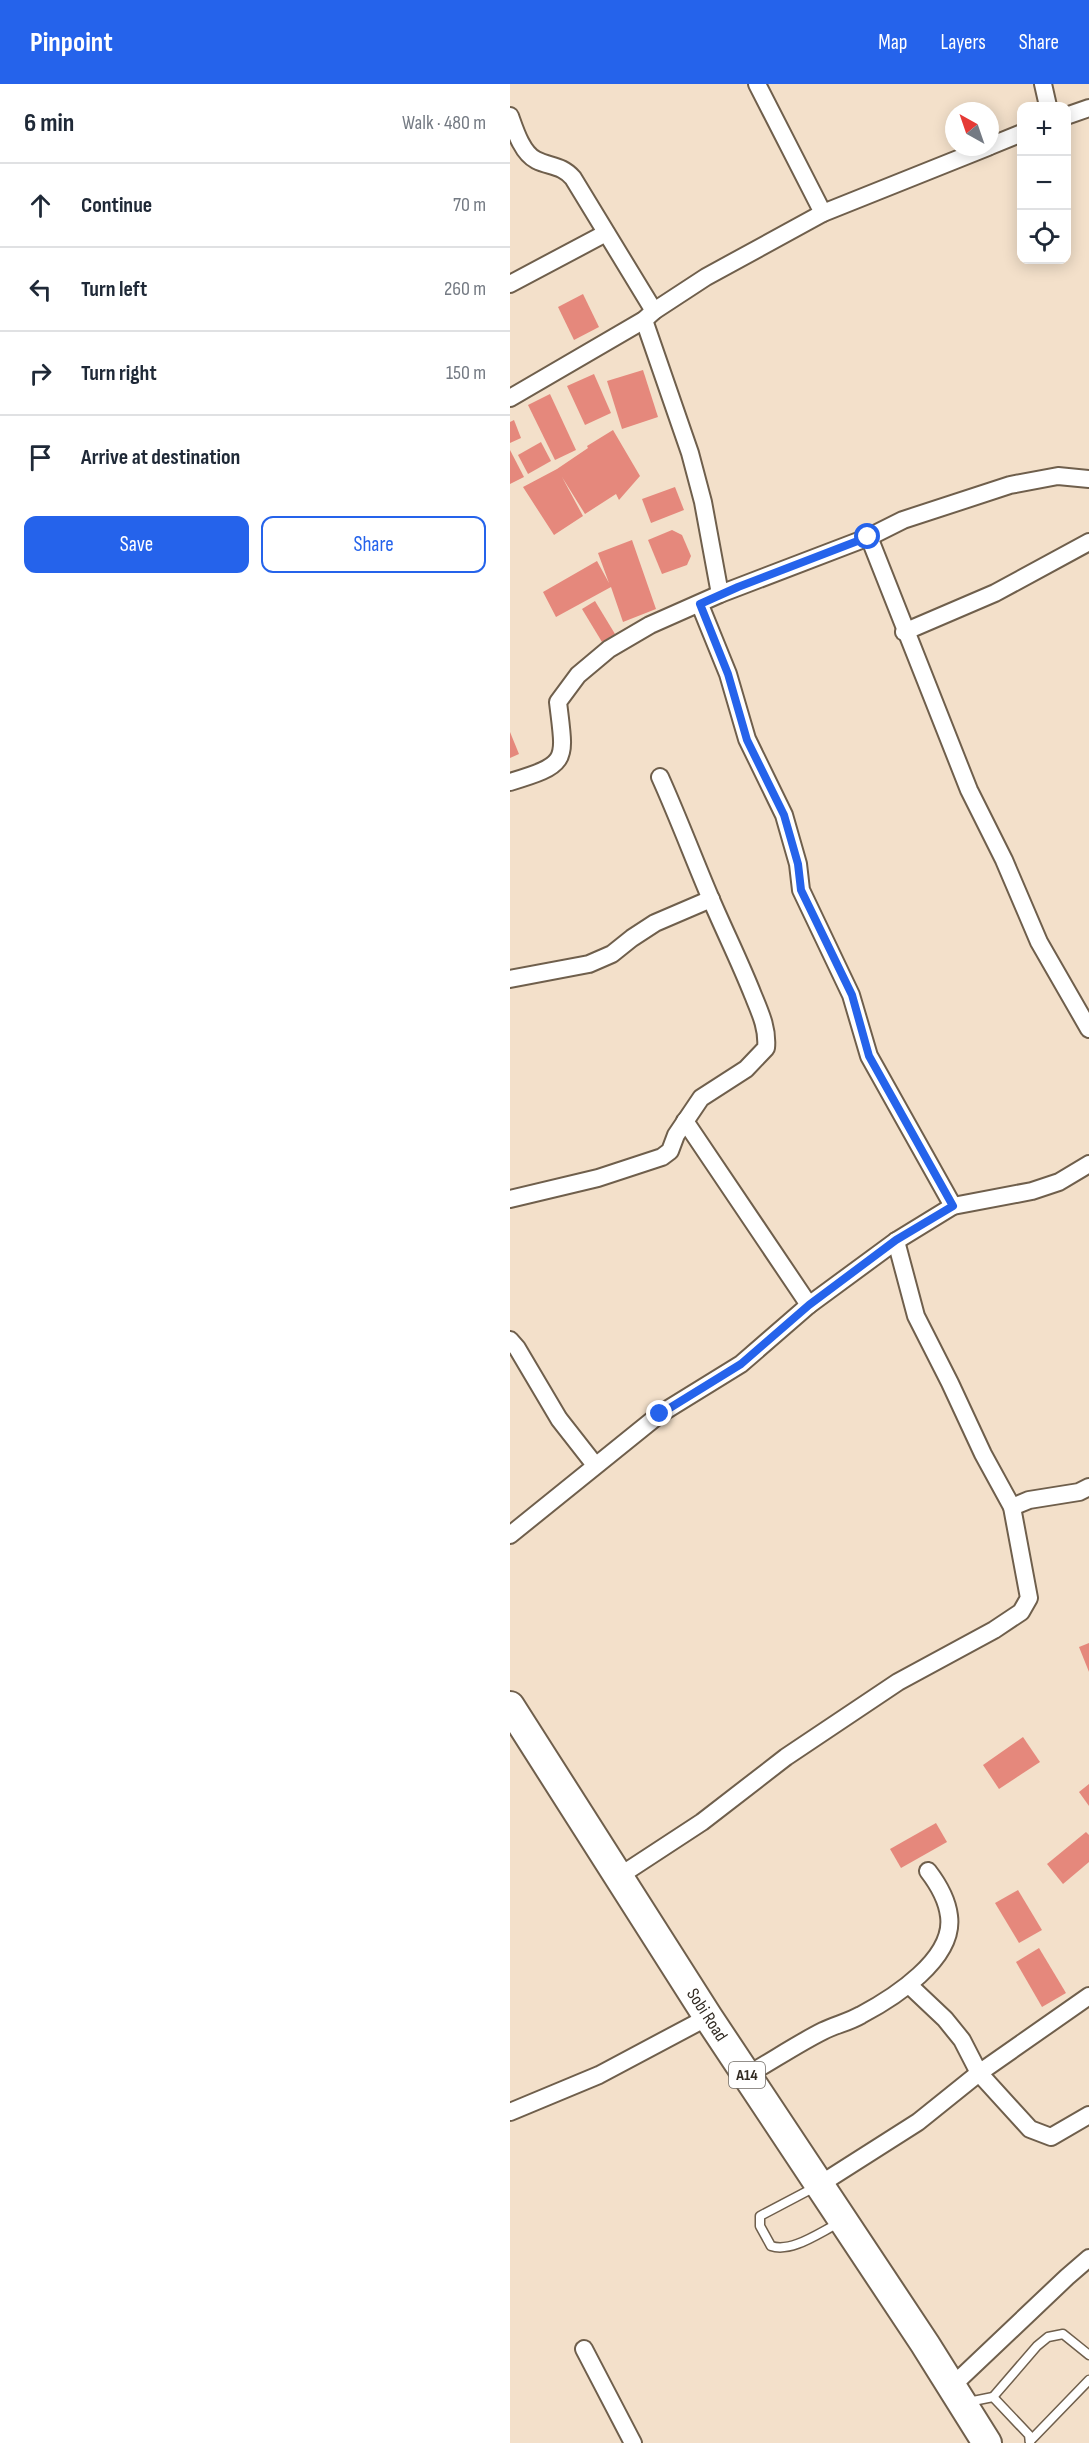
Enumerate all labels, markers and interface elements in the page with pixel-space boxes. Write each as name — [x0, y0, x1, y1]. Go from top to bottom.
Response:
text: Pinpoint — [30, 26, 113, 59]
text: Map — [878, 30, 907, 55]
text: Layers — [940, 30, 986, 55]
text: Share — [1019, 30, 1059, 55]
north arrow — [945, 102, 999, 156]
map controls — [1017, 102, 1071, 264]
button: + — [1017, 102, 1071, 156]
text: 6 min — [24, 108, 74, 139]
text: Walk · 480 m — [402, 111, 486, 135]
button: − — [1017, 156, 1071, 210]
icon: ahead — [24, 189, 57, 222]
text: Continue — [81, 192, 152, 219]
text: 70 m — [453, 193, 486, 217]
button: locate — [1017, 210, 1071, 264]
icon: left — [24, 273, 57, 306]
text: Turn left — [81, 276, 147, 303]
text: 260 m — [444, 277, 486, 301]
icon: right — [24, 357, 57, 390]
text: Turn right — [81, 360, 157, 387]
text: 150 m — [446, 361, 486, 385]
icon: arrive — [24, 441, 57, 474]
text: Arrive at destination — [81, 444, 240, 471]
button: Save — [24, 516, 249, 573]
button: Share — [261, 516, 486, 573]
route start — [854, 523, 880, 549]
route end — [646, 1400, 672, 1426]
street label: Sobi Road — [682, 1985, 732, 2045]
road number: A14 — [729, 2062, 765, 2088]

